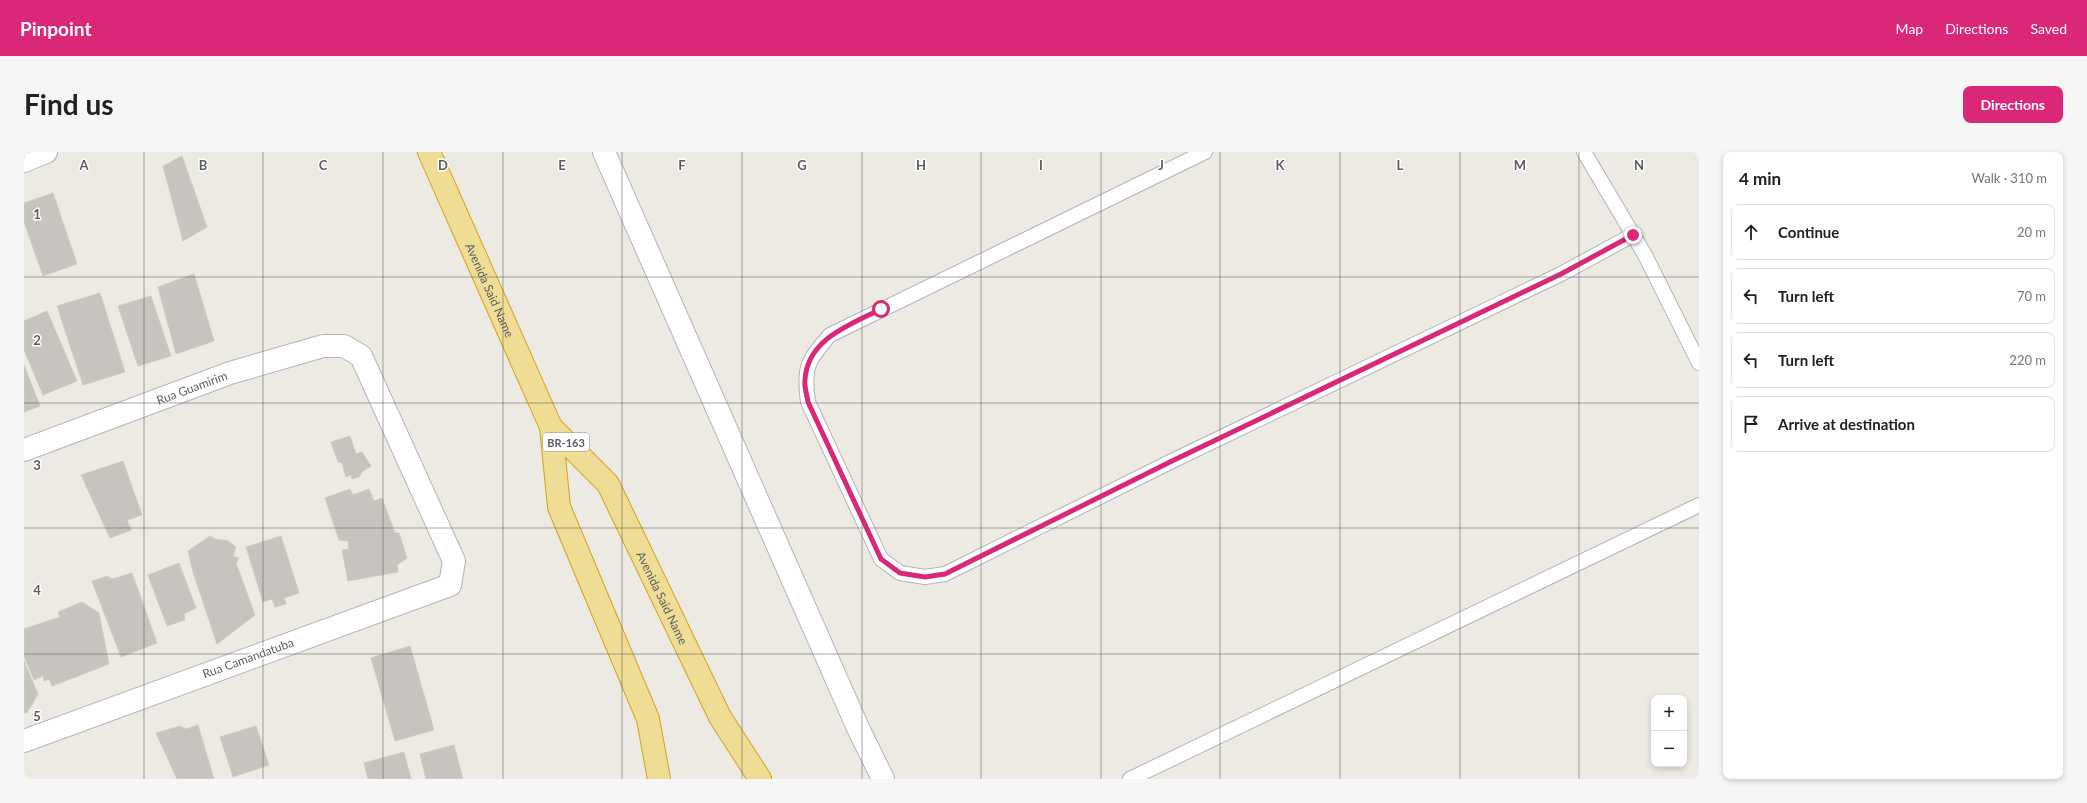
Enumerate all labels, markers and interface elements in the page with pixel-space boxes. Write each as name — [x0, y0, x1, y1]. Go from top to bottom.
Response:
text: Pinpoint — [20, 17, 91, 40]
text: Map — [1896, 20, 1923, 37]
text: Directions — [1945, 20, 2008, 37]
text: Saved — [2030, 20, 2067, 37]
button: Directions — [1963, 86, 2063, 123]
text: Find us — [24, 87, 114, 121]
text: A — [78, 157, 89, 173]
text: B — [199, 157, 208, 173]
text: C — [319, 157, 328, 173]
text: D — [438, 157, 448, 173]
text: E — [558, 157, 566, 173]
text: F — [678, 157, 686, 173]
text: G — [797, 157, 807, 173]
text: H — [916, 157, 926, 173]
text: I — [1039, 157, 1043, 173]
text: J — [1158, 157, 1164, 173]
text: K — [1276, 157, 1286, 173]
text: L — [1397, 157, 1404, 173]
text: M — [1514, 157, 1526, 173]
text: N — [1634, 157, 1644, 173]
text: 4 min — [1739, 168, 1781, 189]
text: Walk · 310 m — [1971, 170, 2047, 186]
text: 1 — [33, 206, 41, 222]
icon: ahead — [1740, 221, 1762, 243]
text: Continue — [1778, 223, 1839, 241]
text: 20 m — [2017, 224, 2046, 240]
route end — [1624, 226, 1642, 244]
street label: Avenida Said Name — [463, 241, 518, 340]
icon: left — [1740, 285, 1762, 307]
text: Turn left — [1778, 287, 1834, 305]
text: 70 m — [2017, 288, 2046, 304]
route start — [872, 300, 890, 318]
text: 2 — [33, 332, 41, 348]
icon: left — [1740, 349, 1762, 371]
text: Turn left — [1778, 351, 1834, 369]
text: 220 m — [2009, 352, 2046, 368]
street label: Rua Guamirim — [154, 367, 229, 407]
icon: arrive — [1740, 413, 1762, 435]
text: Arrive at destination — [1778, 415, 1915, 433]
road number: BR-163 — [543, 433, 589, 451]
text: 3 — [33, 457, 41, 473]
street label: Avenida Said Name — [634, 549, 691, 647]
text: 4 — [33, 582, 41, 598]
street label: Rua Camandatuba — [200, 635, 296, 681]
map controls — [1651, 695, 1687, 767]
button: + — [1651, 695, 1687, 731]
text: 5 — [33, 708, 41, 724]
button: − — [1651, 731, 1687, 767]

